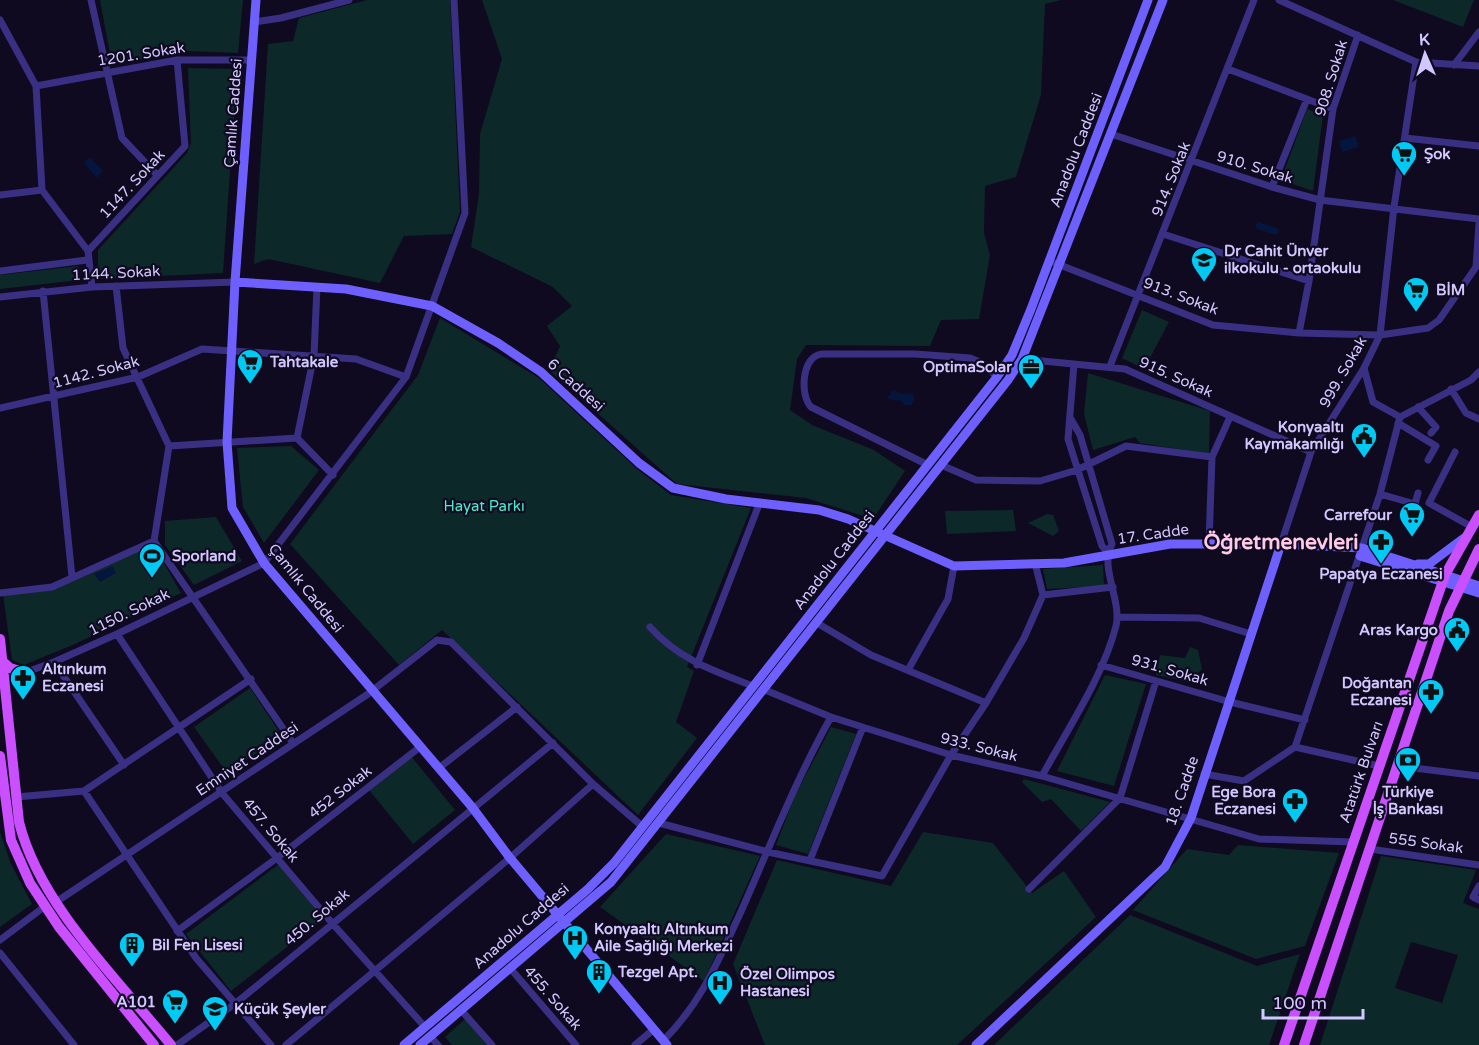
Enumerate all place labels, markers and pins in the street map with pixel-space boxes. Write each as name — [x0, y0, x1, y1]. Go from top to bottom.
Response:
supermarket icon: Şok — [1389, 139, 1419, 177]
place label: Şok — [1424, 145, 1451, 164]
place label: Dr Cahit Ünver ilkokulu - ortaokulu — [1224, 242, 1361, 277]
school or university icon: Dr Cahit Ünver ilkokulu - ortaokulu — [1189, 245, 1219, 283]
supermarket icon: BİM — [1401, 275, 1431, 313]
place label: BİM — [1436, 281, 1465, 299]
supermarket icon: Tahtakale — [235, 347, 265, 385]
office icon: OptimaSolar — [1016, 352, 1046, 390]
place label: Tahtakale — [269, 353, 339, 371]
place label: OptimaSolar — [923, 358, 1012, 377]
place label: Konyaaltı Kaymakamlığı — [1245, 418, 1344, 454]
public building icon: Konyaaltı Kaymakamlığı — [1349, 421, 1379, 459]
supermarket icon: Carrefour — [1397, 500, 1427, 538]
place label: Carrefour — [1324, 506, 1392, 524]
pharmacy icon: Papatya Eczanesi — [1366, 527, 1396, 565]
sports icon: Sporland — [137, 541, 167, 579]
place label: Sporland — [172, 547, 236, 566]
place label: Papatya Eczanesi — [1319, 565, 1443, 584]
public building icon: Aras Kargo — [1442, 615, 1472, 653]
place label: Aras Kargo — [1359, 621, 1438, 640]
place label: Altınkum Eczanesi — [42, 660, 107, 695]
pharmacy icon: Altınkum Eczanesi — [8, 663, 38, 701]
place label: Doğantan Eczanesi — [1342, 674, 1412, 709]
pharmacy icon: Doğantan Eczanesi — [1416, 677, 1446, 715]
bank icon: Türkiye İş Bankası — [1393, 745, 1423, 783]
place label: Ege Bora Eczanesi — [1211, 783, 1276, 818]
place label: Türkiye İş Bankası — [1373, 783, 1443, 819]
pharmacy icon: Ege Bora Eczanesi — [1280, 786, 1310, 824]
place label: Konyaaltı Altınkum Aile Sağlığı Merkezi — [594, 920, 733, 956]
hospital icon: Konyaaltı Altınkum Aile Sağlığı Merkezi — [560, 923, 590, 961]
building icon: Bil Fen Lisesi — [117, 930, 147, 968]
place label: Bil Fen Lisesi — [152, 936, 243, 954]
building icon: Tezgel Apt. — [584, 957, 614, 995]
place label: Tezgel Apt. — [617, 963, 698, 982]
place label: Özel Olimpos Hastanesi — [740, 965, 835, 1000]
hospital icon: Özel Olimpos Hastanesi — [705, 968, 735, 1006]
supermarket icon: A101 — [160, 987, 190, 1025]
place label: A101 — [117, 993, 156, 1011]
school or university icon: Küçük Şeyler — [200, 994, 230, 1032]
place label: Küçük Şeyler — [234, 1000, 326, 1019]

